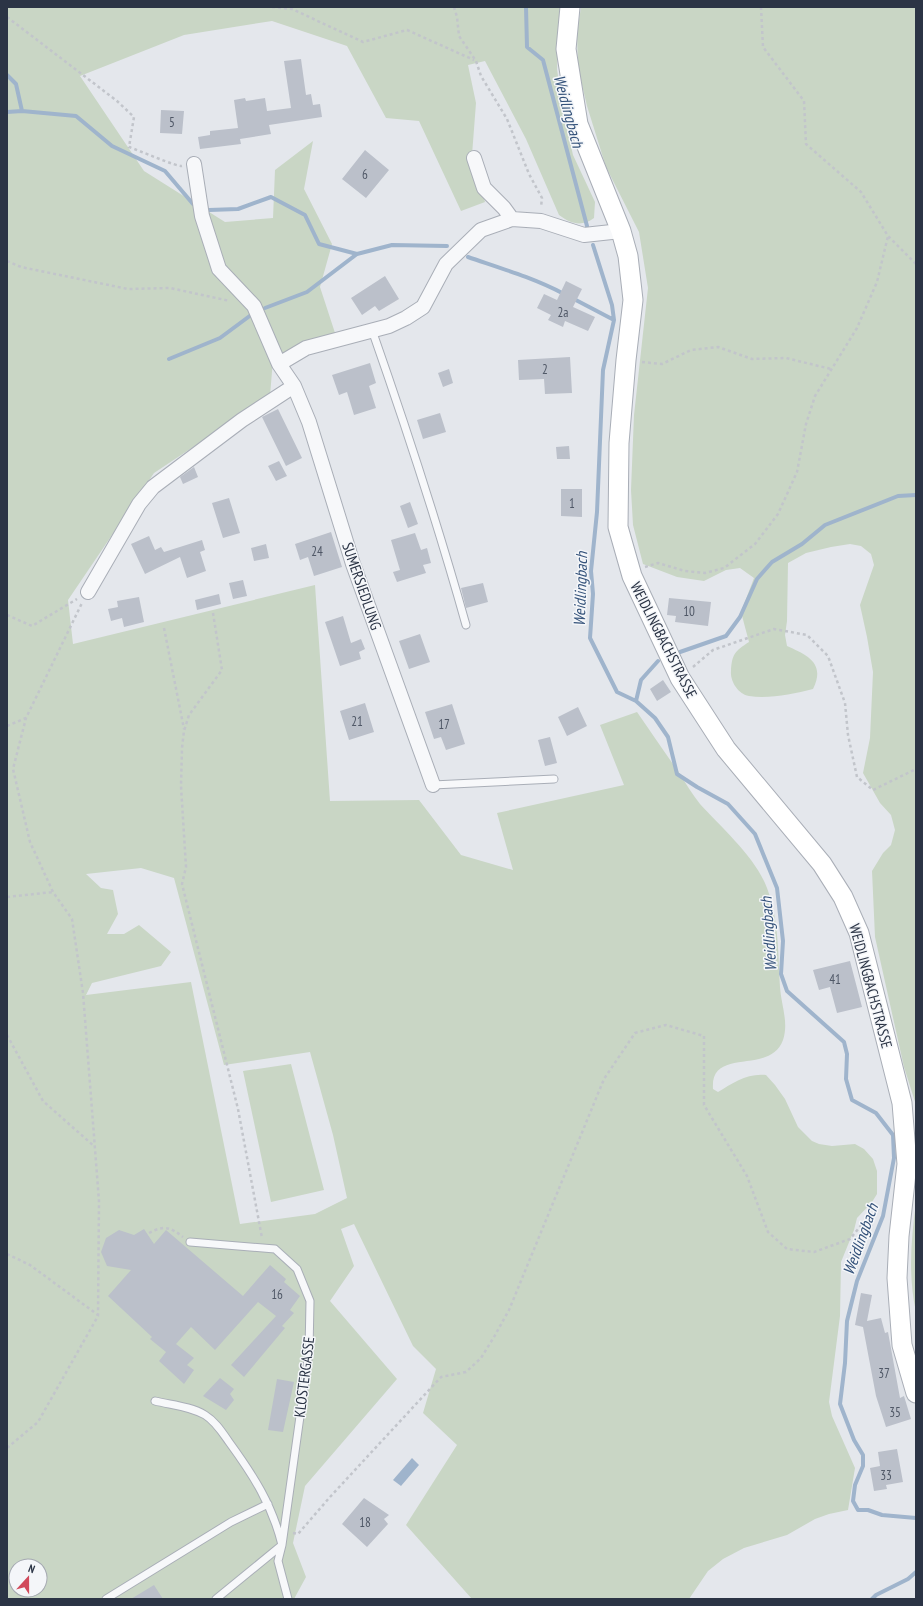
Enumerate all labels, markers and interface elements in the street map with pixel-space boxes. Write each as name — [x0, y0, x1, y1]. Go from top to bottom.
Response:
water label: Weidlingbach — [550, 72, 589, 150]
house number: 5 — [169, 114, 175, 131]
house number: 6 — [362, 166, 368, 183]
house number: 2a — [557, 304, 569, 321]
house number: 2 — [542, 361, 548, 378]
house number: 1 — [569, 495, 575, 512]
street label: SUMERSIEDLUNG — [338, 540, 386, 632]
house number: 24 — [311, 543, 323, 560]
water label: Weidlingbach — [569, 551, 591, 627]
street label: WEIDLINGBACHSTRASSE — [626, 579, 702, 701]
house number: 10 — [683, 603, 695, 620]
house number: 21 — [351, 713, 363, 730]
house number: 17 — [438, 716, 450, 733]
water label: Weidlingbach — [755, 895, 781, 972]
street label: WEIDLINGBACHSTRASSE — [845, 922, 897, 1050]
house number: 41 — [829, 971, 841, 988]
water label: Weidlingbach — [838, 1200, 882, 1277]
house number: 16 — [271, 1286, 283, 1303]
street label: KLOSTERGASSE — [290, 1336, 318, 1418]
house number: 37 — [878, 1365, 890, 1382]
house number: 35 — [889, 1404, 901, 1421]
house number: 33 — [880, 1467, 892, 1484]
house number: 18 — [359, 1514, 371, 1531]
north arrow — [8, 1558, 48, 1598]
text: N — [26, 1561, 37, 1576]

